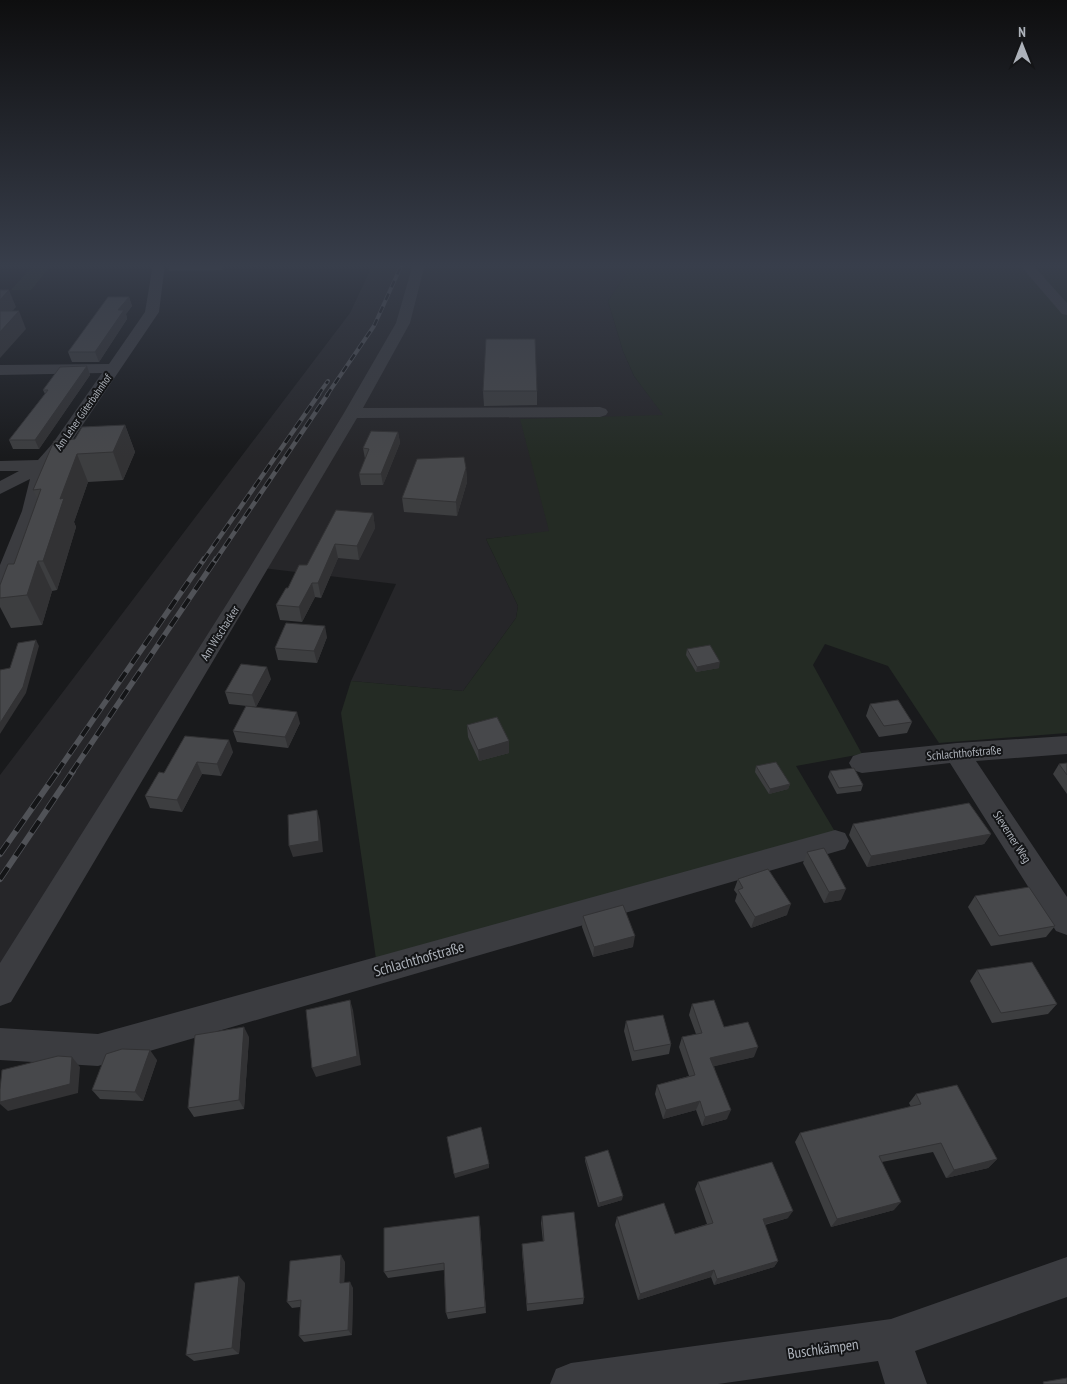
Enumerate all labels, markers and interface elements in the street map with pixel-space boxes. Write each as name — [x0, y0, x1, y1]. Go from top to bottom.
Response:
north arrow — [997, 20, 1047, 70]
text: N — [1018, 23, 1026, 41]
street label: Am Leher Güterbahnhof — [51, 370, 115, 453]
street label: Am Wischacker — [197, 602, 243, 663]
street label: Schlachthofstraße — [926, 742, 1002, 763]
street label: Sieverner Weg — [990, 808, 1035, 866]
street label: Schlachthofstraße — [371, 936, 466, 981]
street label: Buschkämpen — [786, 1334, 860, 1363]

